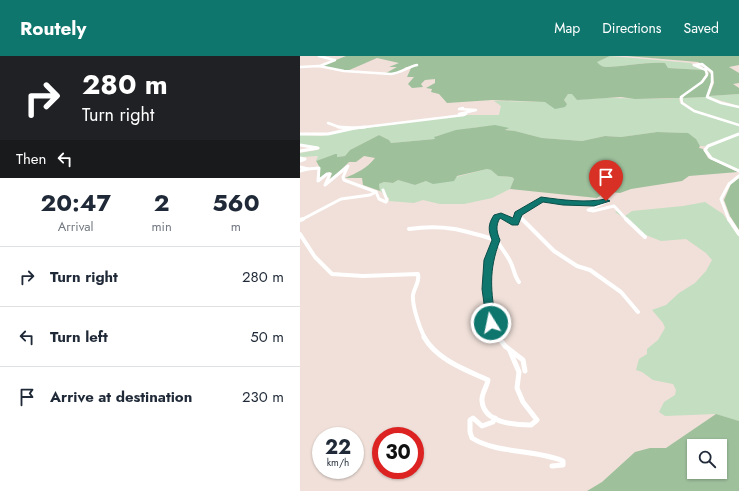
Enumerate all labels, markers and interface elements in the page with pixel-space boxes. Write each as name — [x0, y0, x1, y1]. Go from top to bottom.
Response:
text: Routely — [20, 15, 86, 42]
text: Map — [554, 18, 580, 38]
text: Directions — [602, 18, 662, 38]
text: Saved — [684, 18, 719, 38]
text: 280 m — [82, 64, 168, 105]
icon: right — [16, 72, 68, 124]
text: Turn right — [82, 102, 154, 128]
text: Then — [16, 148, 46, 170]
icon: left — [54, 148, 76, 170]
pin — [589, 160, 623, 201]
icon: arrive — [595, 166, 617, 188]
text: 20:47 — [40, 185, 111, 220]
text: 2 — [154, 185, 169, 220]
text: 560 — [212, 185, 260, 220]
text: Arrival — [58, 217, 94, 236]
text: min — [151, 217, 172, 236]
text: m — [231, 217, 241, 236]
icon: right — [16, 266, 38, 288]
text: Turn right — [50, 266, 118, 288]
text: 280 m — [242, 266, 284, 288]
position arrow — [470, 302, 512, 344]
icon: left — [16, 326, 38, 348]
text: Turn left — [50, 326, 108, 348]
text: 50 m — [250, 326, 284, 348]
icon: arrive — [16, 386, 38, 408]
text: Arrive at destination — [50, 386, 192, 408]
text: 230 m — [242, 386, 284, 408]
speed limit sign: 30 — [372, 427, 424, 479]
text: 22 — [325, 433, 351, 462]
map controls — [687, 439, 727, 479]
button: search — [687, 439, 727, 479]
text: km/h — [327, 455, 349, 470]

